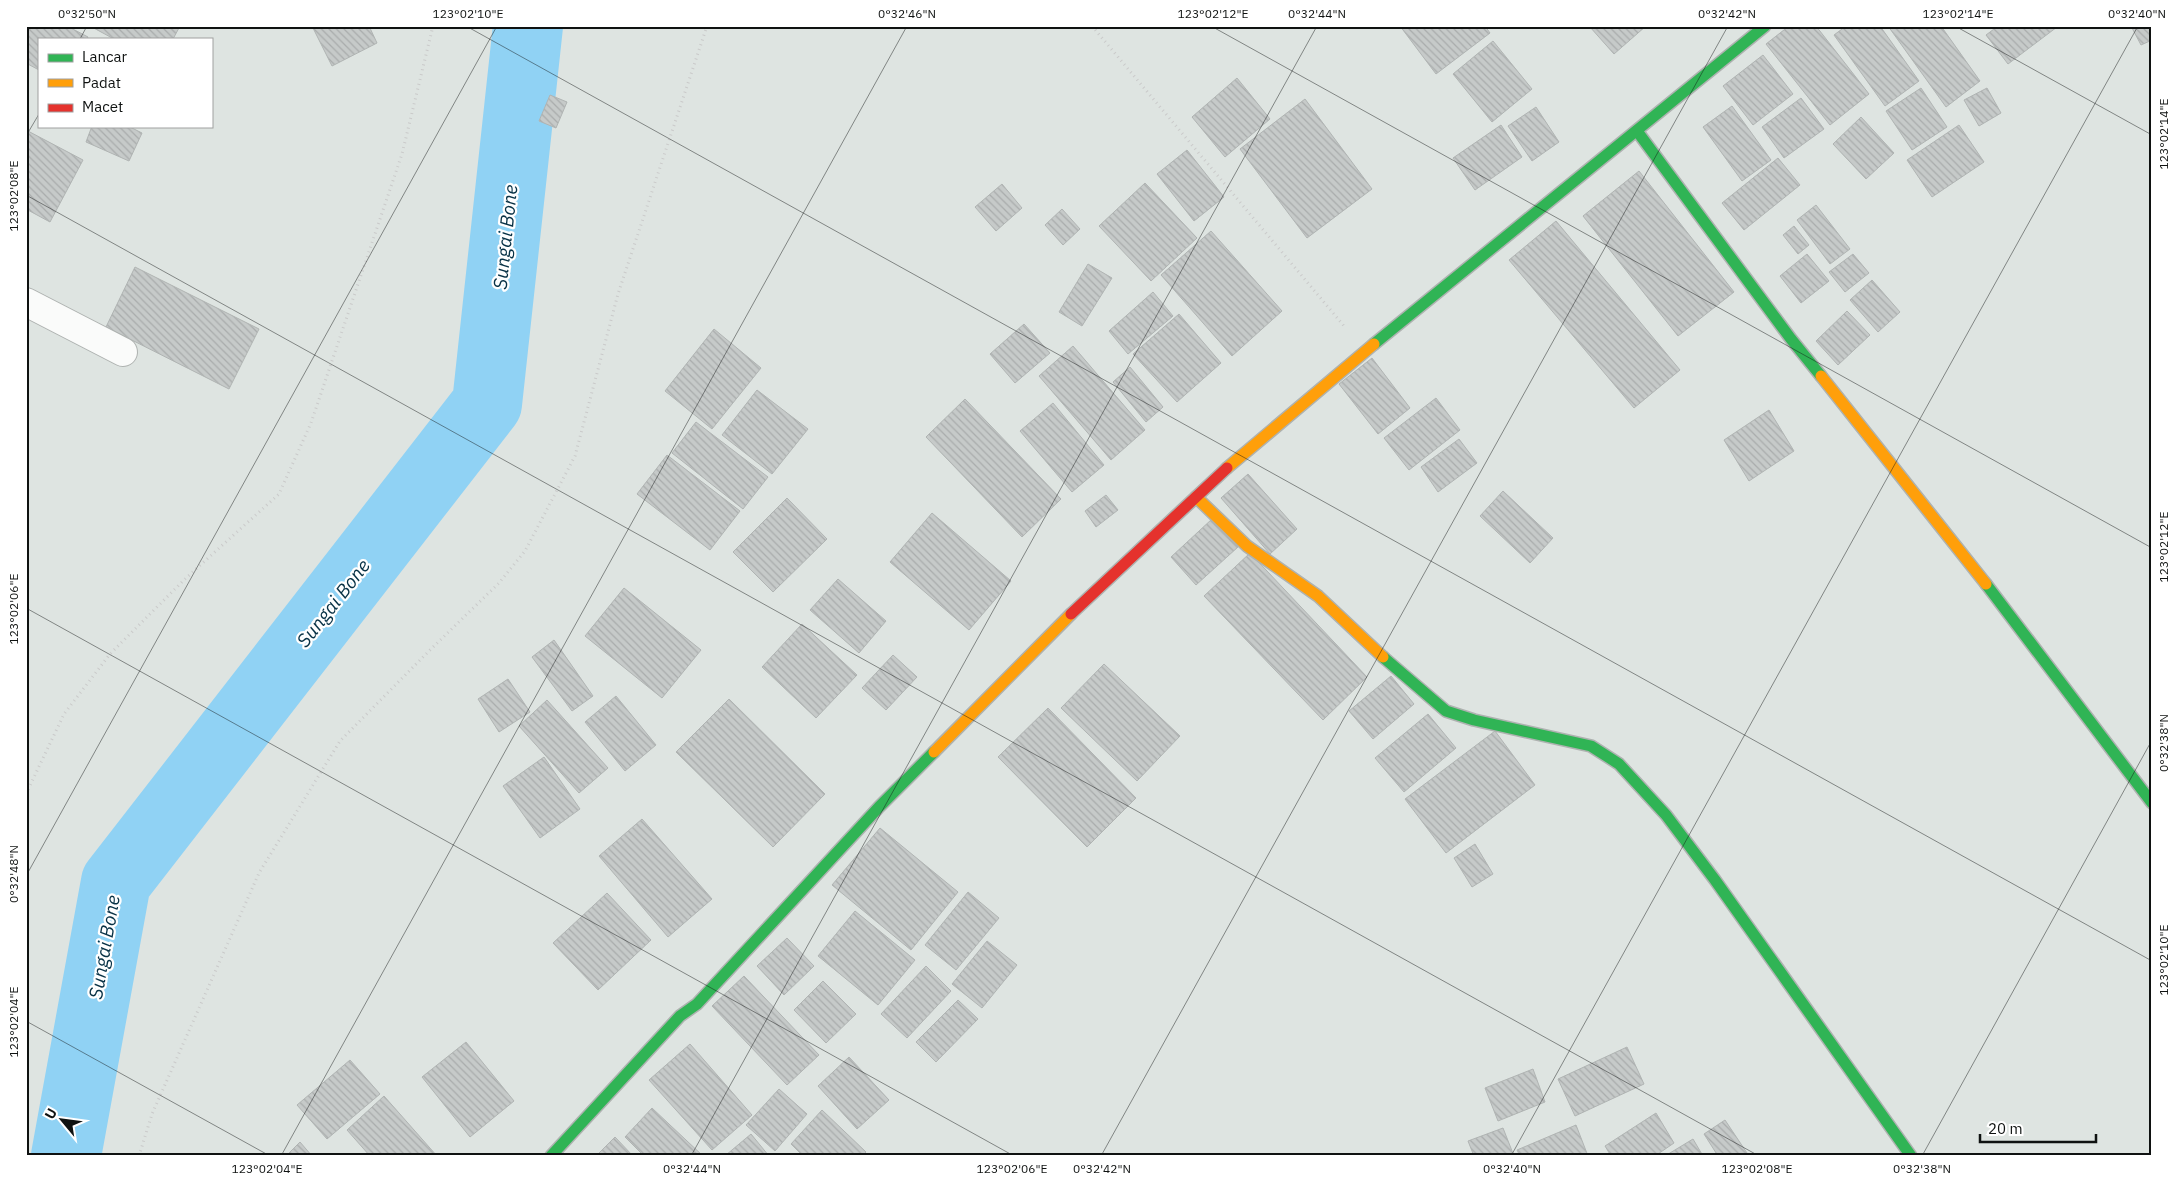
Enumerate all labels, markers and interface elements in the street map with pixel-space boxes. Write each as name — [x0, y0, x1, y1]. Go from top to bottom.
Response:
text: 0°32'50"N — [58, 6, 116, 21]
text: 123°02'10"E — [433, 6, 503, 21]
text: 0°32'46"N — [878, 6, 936, 21]
text: 123°02'12"E — [1178, 6, 1248, 21]
text: 0°32'44"N — [1288, 6, 1346, 21]
text: 0°32'42"N — [1698, 6, 1756, 21]
text: 123°02'14"E — [1923, 6, 1993, 21]
text: 0°32'40"N — [2108, 6, 2166, 21]
legend — [38, 38, 212, 128]
text: Lancar — [82, 47, 128, 66]
text: Padat — [82, 73, 121, 92]
text: Macet — [82, 97, 123, 116]
text: 123°02'14"E — [2156, 99, 2171, 169]
text: 123°02'08"E — [6, 161, 21, 231]
water label: Sungai Bone — [488, 183, 522, 291]
text: 123°02'12"E — [2156, 512, 2171, 582]
water label: Sungai Bone — [291, 554, 375, 652]
text: 123°02'06"E — [6, 574, 21, 644]
text: 0°32'38"N — [2156, 714, 2171, 772]
text: 0°32'48"N — [6, 845, 21, 903]
water label: Sungai Bone — [83, 893, 125, 1001]
text: 123°02'10"E — [2156, 925, 2171, 995]
text: 123°02'04"E — [6, 987, 21, 1057]
north arrow — [38, 1094, 88, 1144]
text: U — [40, 1105, 61, 1122]
scale bar — [1980, 1112, 2097, 1144]
text: 20 m — [1988, 1119, 2023, 1138]
text: 123°02'04"E — [232, 1161, 302, 1176]
text: 0°32'44"N — [663, 1161, 721, 1176]
text: 123°02'06"E — [977, 1161, 1047, 1176]
text: 0°32'42"N — [1073, 1161, 1131, 1176]
text: 0°32'40"N — [1483, 1161, 1541, 1176]
text: 123°02'08"E — [1722, 1161, 1792, 1176]
text: 0°32'38"N — [1893, 1161, 1951, 1176]

